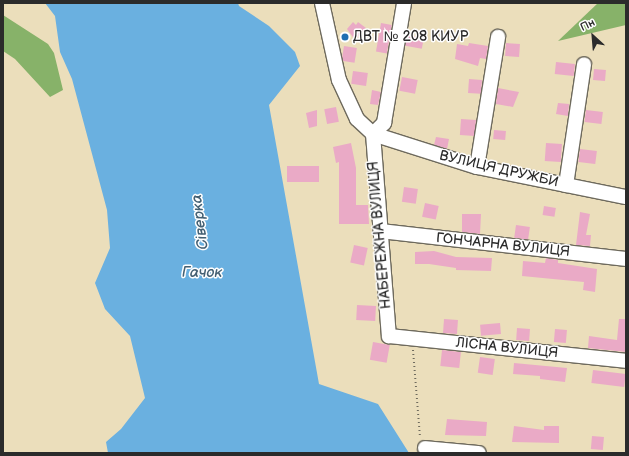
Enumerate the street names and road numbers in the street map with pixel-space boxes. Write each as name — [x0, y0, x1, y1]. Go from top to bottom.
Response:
street label: ВУЛИЦЯ ДРУЖБИ — [438, 147, 560, 191]
street label: НАБЕРЕЖНА ВУЛИЦЯ — [365, 160, 395, 310]
street label: ГОНЧАРНА ВУЛИЦЯ — [435, 230, 571, 260]
street label: ЛІСНА ВУЛИЦЯ — [455, 334, 559, 362]

